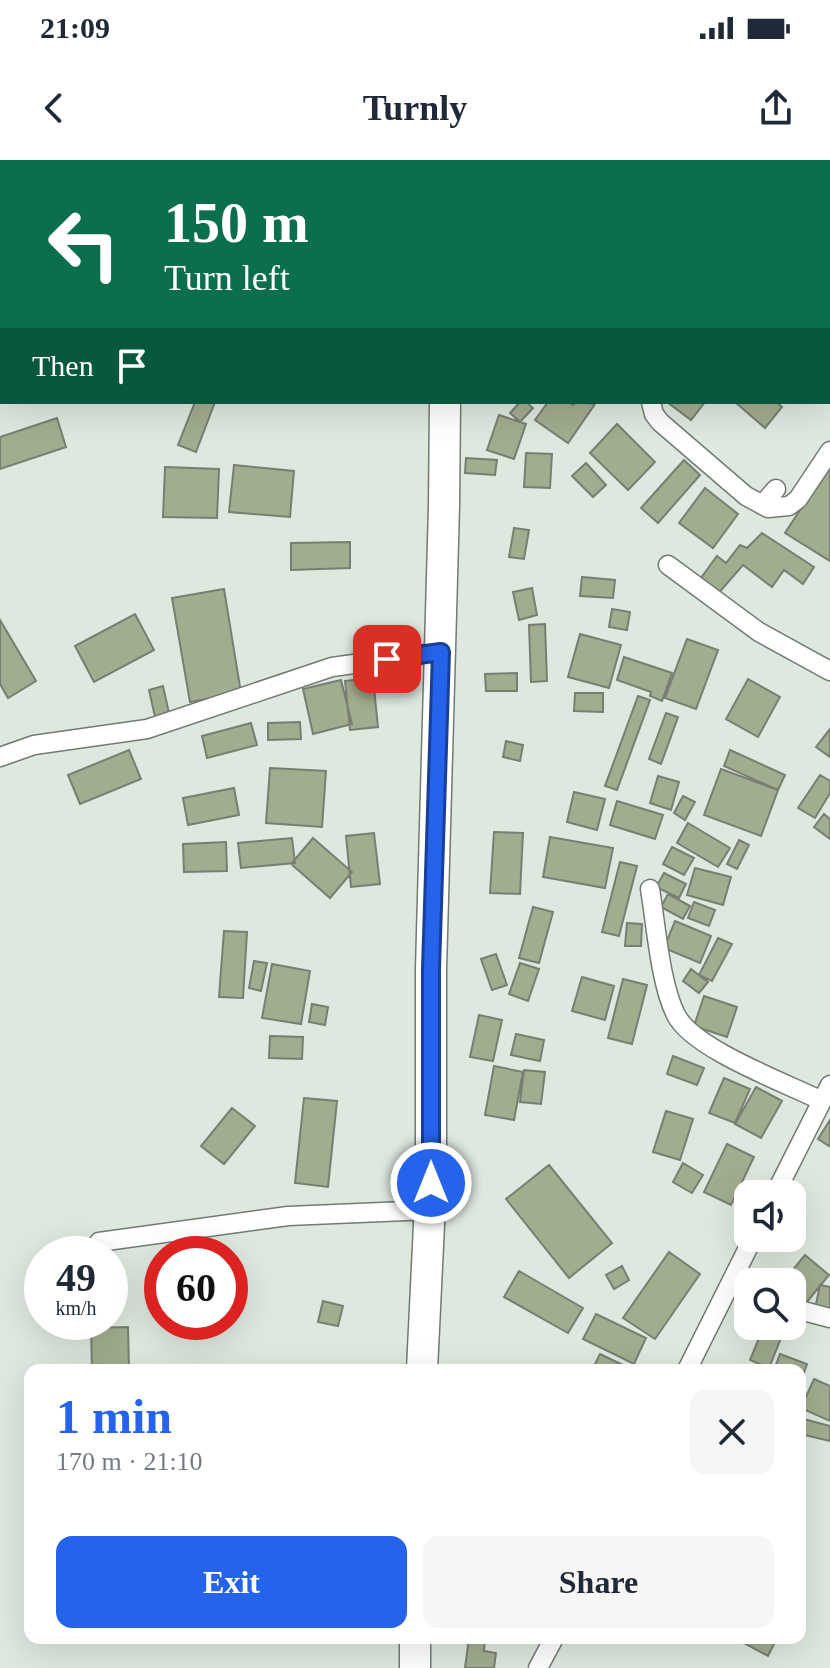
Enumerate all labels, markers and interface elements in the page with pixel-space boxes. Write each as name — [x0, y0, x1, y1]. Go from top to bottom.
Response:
text: 21:09 — [40, 11, 110, 44]
icon: back — [32, 86, 76, 130]
icon: share — [754, 86, 798, 130]
text: Turnly — [363, 88, 467, 128]
icon: left — [32, 192, 136, 296]
text: 150 m — [164, 192, 309, 254]
text: Turn left — [164, 258, 290, 298]
icon: arrive — [110, 344, 154, 388]
text: Then — [32, 349, 94, 382]
pin — [353, 625, 421, 693]
icon: arrive — [365, 637, 409, 681]
position arrow — [389, 1141, 473, 1225]
map controls — [734, 1180, 806, 1340]
button: sound — [734, 1180, 806, 1252]
speed limit sign: 60 — [144, 1236, 248, 1340]
text: 49 — [56, 1255, 96, 1300]
button: search — [734, 1268, 806, 1340]
text: km/h — [55, 1297, 97, 1319]
text: 1 min — [56, 1390, 172, 1443]
button: close — [690, 1390, 774, 1474]
text: 170 m · 21:10 — [56, 1447, 203, 1476]
button: Exit — [56, 1536, 407, 1628]
button: Share — [423, 1536, 774, 1628]

